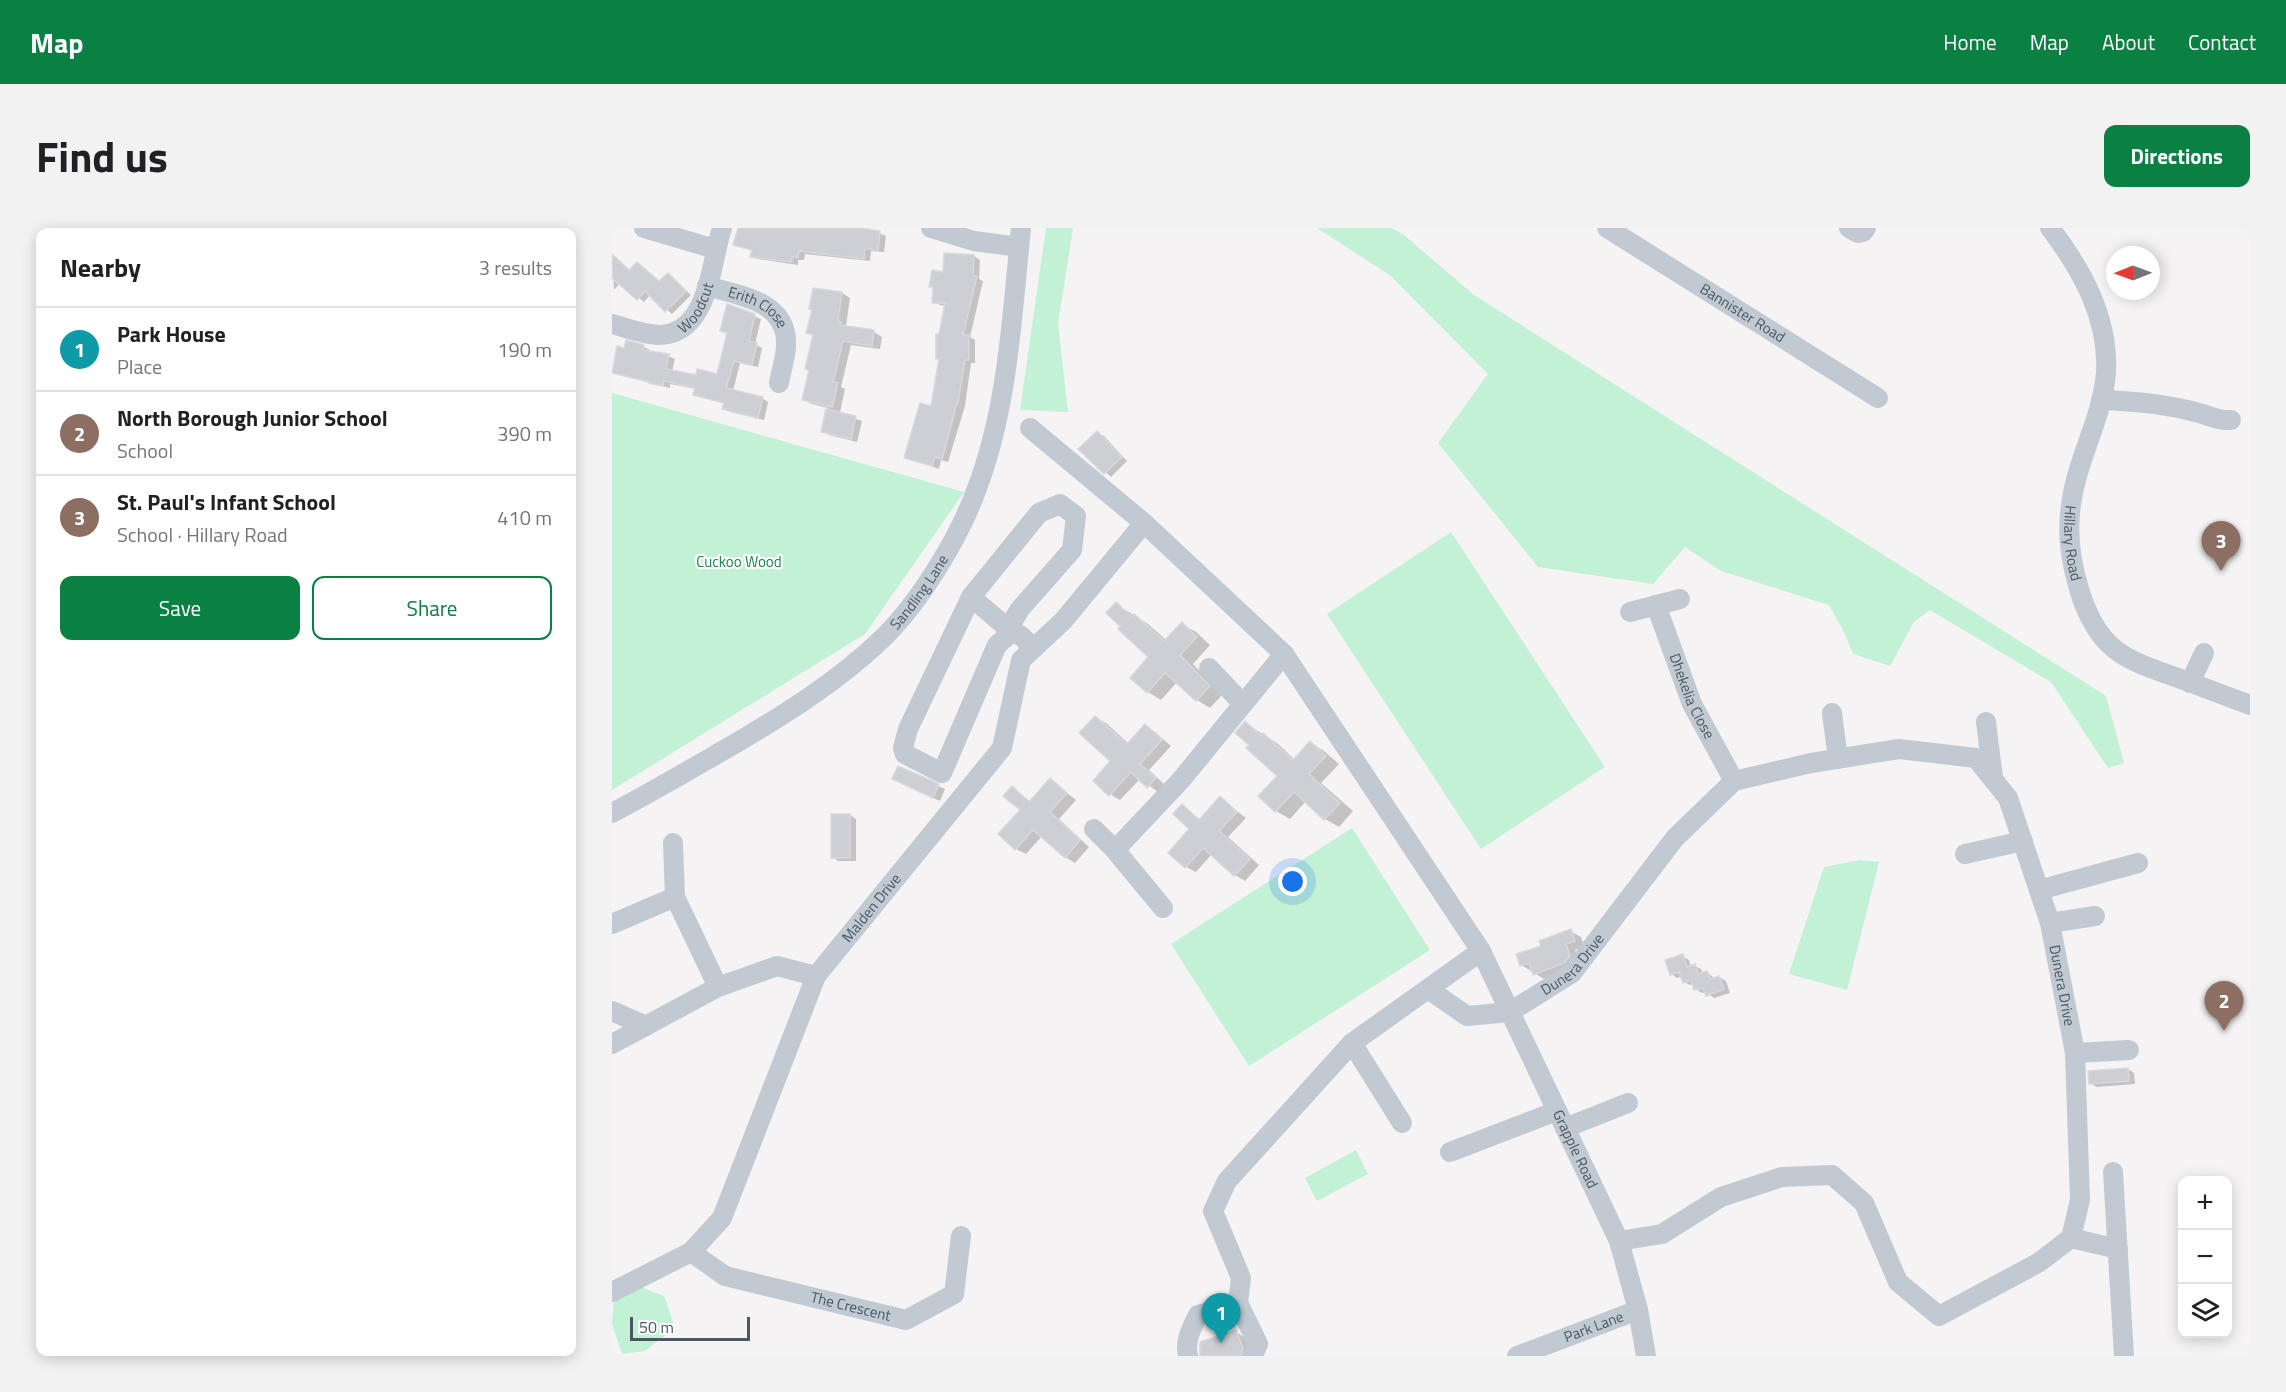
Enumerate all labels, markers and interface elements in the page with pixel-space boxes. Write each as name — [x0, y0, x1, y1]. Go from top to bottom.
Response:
text: Map — [30, 21, 84, 64]
text: Home — [1943, 26, 1997, 58]
text: Map — [2030, 26, 2069, 58]
text: About — [2102, 26, 2155, 58]
text: Contact — [2188, 26, 2256, 58]
text: Find us — [36, 124, 168, 188]
button: Directions — [2104, 125, 2250, 187]
north arrow — [2106, 246, 2160, 300]
text: Nearby — [60, 248, 141, 287]
text: 3 results — [479, 252, 552, 283]
street label: Bannister Road — [1696, 277, 1790, 348]
street label: Woodcut — [672, 279, 719, 339]
street label: Erith Close — [726, 280, 794, 332]
text: Park House — [117, 317, 226, 351]
text: 1 — [74, 334, 85, 365]
text: 190 m — [497, 334, 552, 365]
text: Place — [117, 351, 162, 382]
text: North Borough Junior School — [117, 401, 388, 435]
text: 2 — [74, 418, 85, 449]
text: 390 m — [497, 418, 552, 449]
text: School — [117, 435, 173, 466]
text: St. Paul's Infant School — [117, 485, 336, 519]
text: 3 — [74, 502, 85, 533]
text: 410 m — [497, 502, 552, 533]
street label: Hillary Road — [2058, 504, 2088, 583]
text: School · Hillary Road — [117, 519, 288, 550]
pin: 3 — [2202, 522, 2240, 571]
park label: Cuckoo Wood — [696, 550, 782, 573]
street label: Sandling Lane — [884, 550, 954, 635]
button: Save — [60, 576, 300, 640]
button: Share — [312, 576, 552, 640]
street label: Dhekelia Close — [1663, 650, 1721, 743]
your location — [1278, 867, 1307, 896]
street label: Malden Drive — [836, 868, 906, 947]
street label: Dunera Drive — [1536, 928, 1609, 1001]
street label: Dunera Drive — [2043, 943, 2082, 1028]
pin: 2 — [2204, 982, 2244, 1031]
street label: Grapple Road — [1547, 1106, 1604, 1192]
map controls — [2178, 1176, 2232, 1338]
button: + — [2178, 1176, 2232, 1230]
button: − — [2178, 1230, 2232, 1284]
button: layers — [2178, 1284, 2232, 1338]
street label: The Crescent — [808, 1285, 894, 1327]
pin: 1 — [1202, 1294, 1240, 1343]
street label: Park Lane — [1560, 1305, 1627, 1348]
scale bar — [630, 1314, 750, 1342]
text: 50 m — [639, 1315, 674, 1339]

